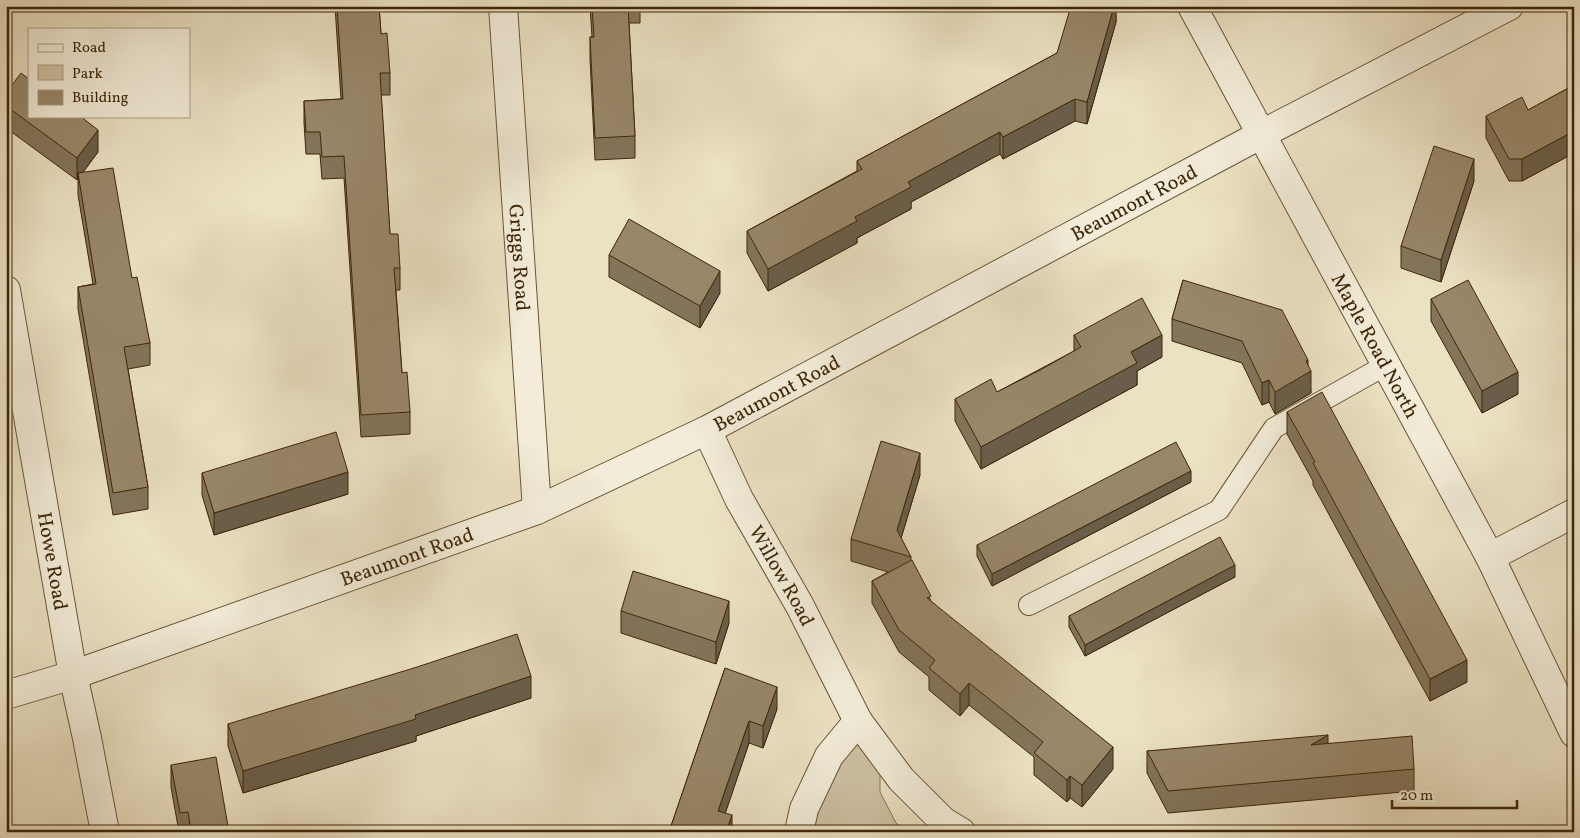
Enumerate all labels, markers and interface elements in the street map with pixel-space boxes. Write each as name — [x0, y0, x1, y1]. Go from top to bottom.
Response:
legend — [28, 28, 190, 118]
text: Road — [72, 38, 106, 59]
text: Park — [72, 64, 103, 85]
text: Building — [72, 88, 129, 109]
street label: Beaumont Road — [1067, 159, 1203, 249]
street label: Griggs Road — [500, 203, 536, 312]
street label: Maple Road North — [1323, 269, 1425, 424]
street label: Beaumont Road — [709, 349, 846, 440]
street label: Howe Road — [29, 510, 73, 613]
street label: Willow Road — [741, 521, 820, 632]
street label: Beaumont Road — [337, 522, 478, 595]
scale bar — [1392, 778, 1518, 810]
text: 20 m — [1400, 786, 1433, 807]

